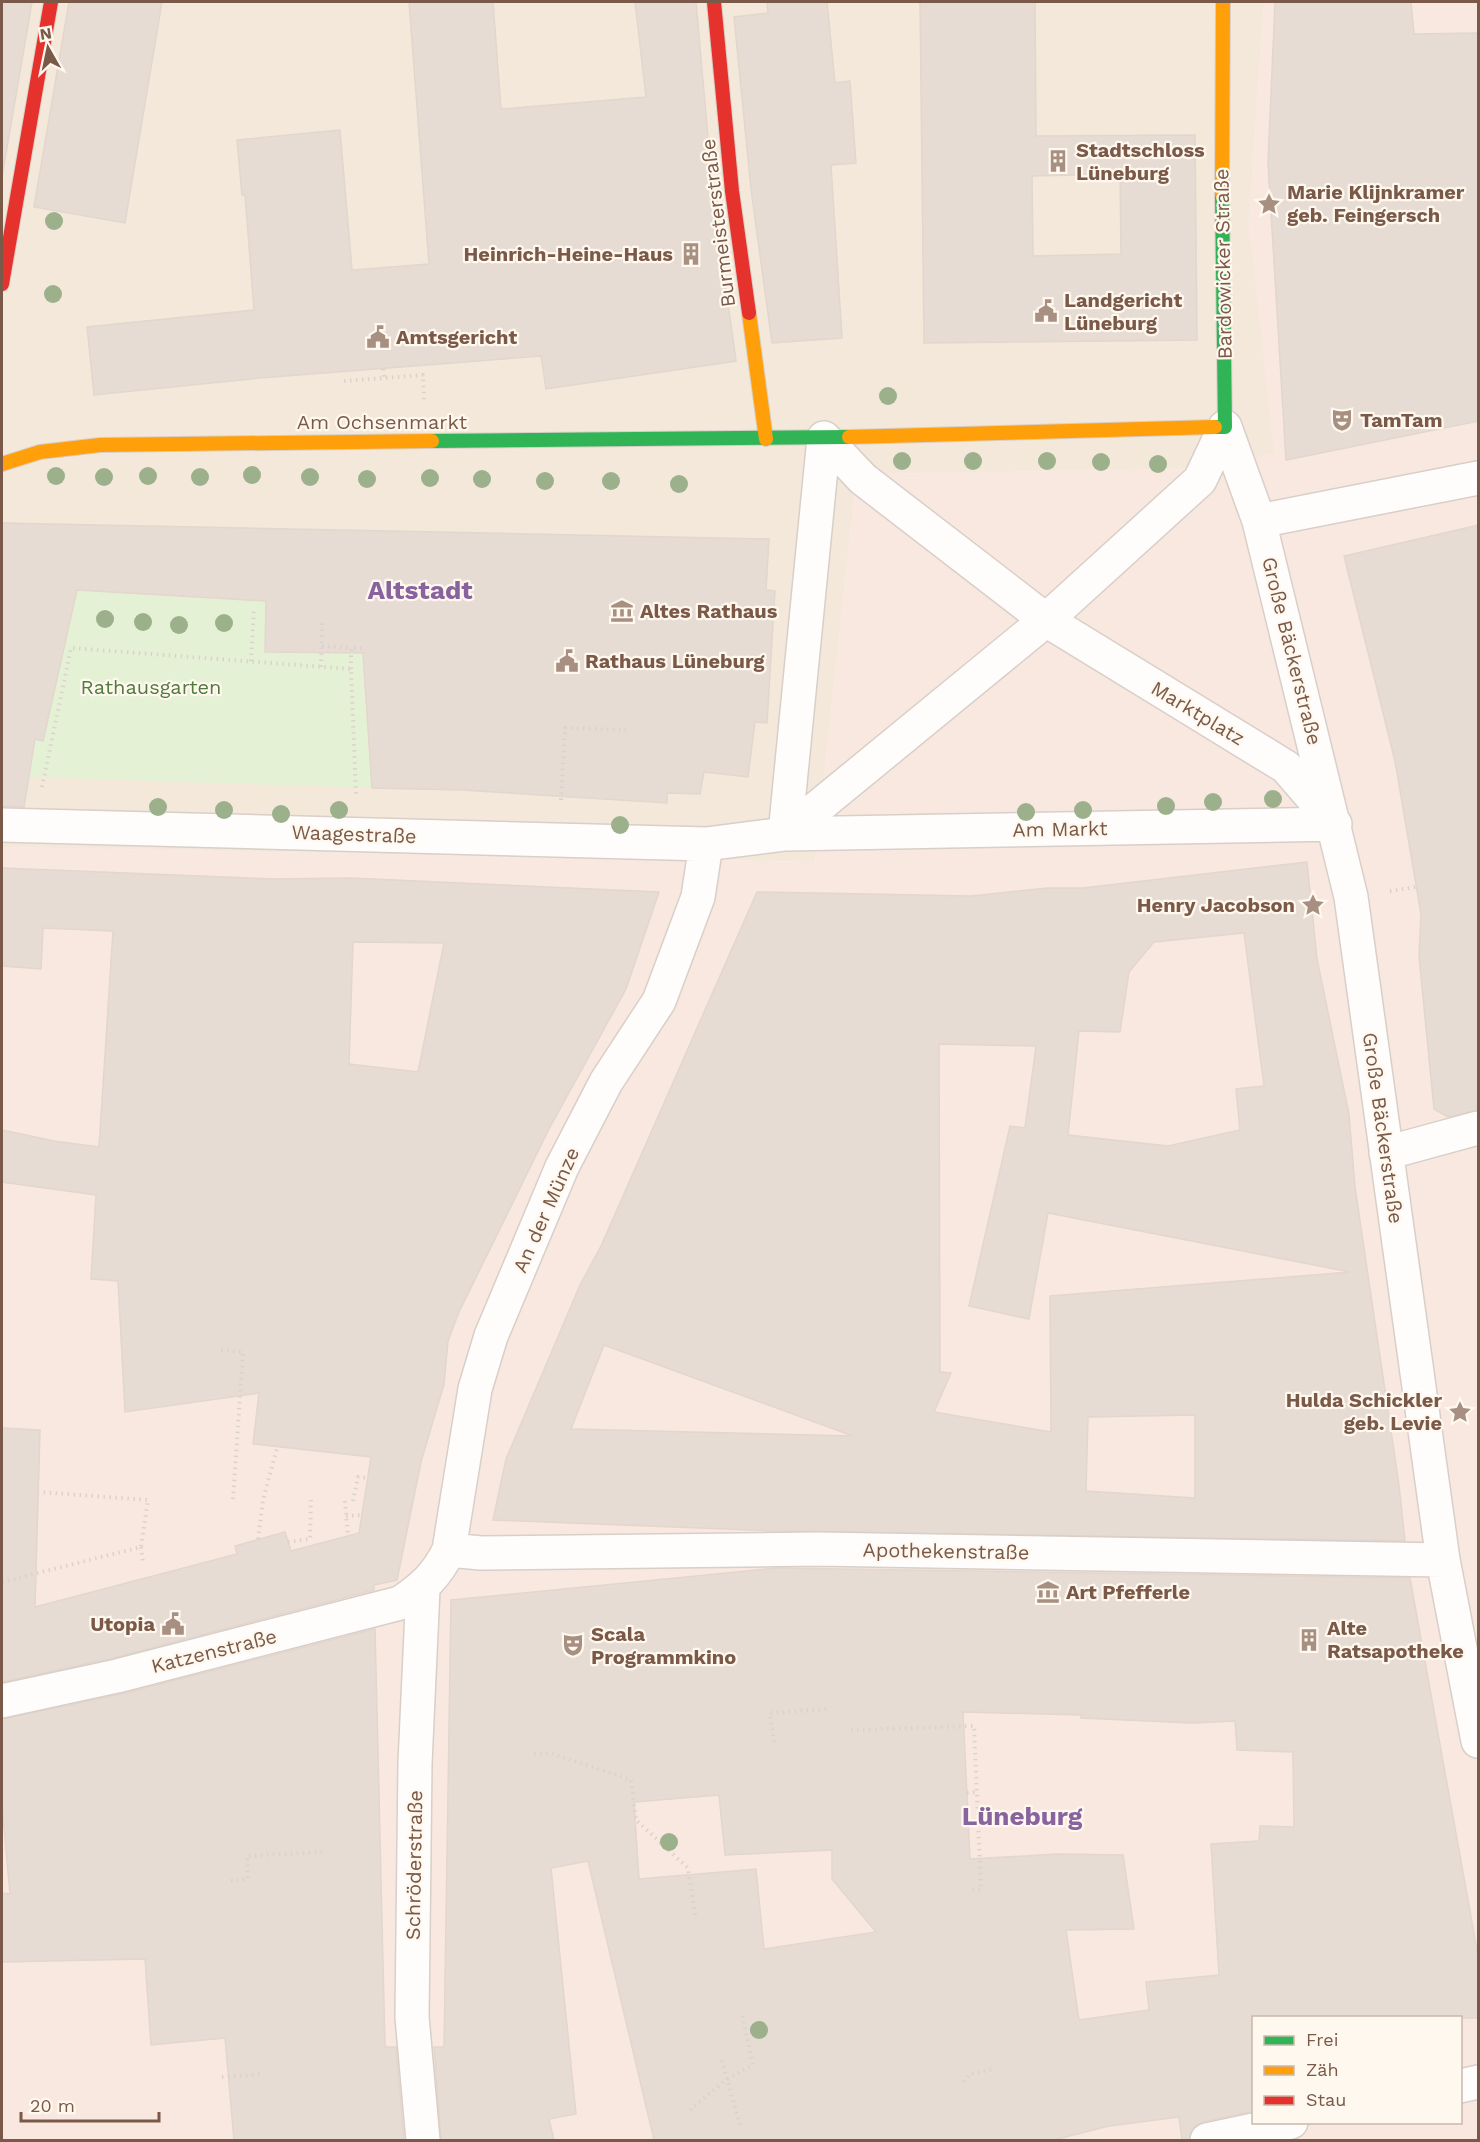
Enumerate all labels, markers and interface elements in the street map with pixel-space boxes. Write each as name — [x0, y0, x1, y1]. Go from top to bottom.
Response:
north arrow — [18, 18, 78, 78]
text: N — [38, 23, 53, 44]
street label: Burmeisterstraße — [696, 137, 740, 309]
place label: Stadtschloss Lüneburg — [1076, 138, 1205, 185]
building icon: Stadtschloss Lüneburg — [1045, 148, 1071, 174]
street label: Bardowicker Straße — [1209, 168, 1237, 360]
place label: Marie Klijnkramer geb. Feingersch — [1287, 180, 1465, 227]
place icon: Marie Klijnkramer geb. Feingersch — [1256, 191, 1282, 217]
building icon: Heinrich-Heine-Haus — [678, 241, 704, 267]
place label: Heinrich-Heine-Haus — [464, 242, 673, 266]
place label: Landgericht Lüneburg — [1064, 288, 1182, 335]
public building icon: Landgericht Lüneburg — [1033, 298, 1059, 324]
public building icon: Amtsgericht — [365, 324, 391, 350]
place label: Amtsgericht — [396, 325, 517, 349]
theatre icon: TamTam — [1329, 407, 1355, 433]
place label: TamTam — [1360, 408, 1442, 432]
street label: Am Ochsenmarkt — [297, 410, 468, 434]
street label: Große Bäckerstraße — [1257, 555, 1327, 747]
district label: Altstadt — [367, 575, 473, 605]
museum icon: Altes Rathaus — [609, 598, 635, 624]
place label: Altes Rathaus — [640, 599, 778, 623]
public building icon: Rathaus Lüneburg — [554, 648, 580, 674]
place label: Rathaus Lüneburg — [585, 649, 765, 673]
park label: Rathausgarten — [81, 675, 222, 699]
street label: Marktplatz — [1147, 676, 1249, 750]
street label: Am Markt — [1012, 816, 1108, 842]
street label: Waagestraße — [291, 820, 417, 848]
place icon: Henry Jacobson — [1300, 892, 1326, 918]
place label: Henry Jacobson — [1137, 893, 1295, 917]
street label: Große Bäckerstraße — [1358, 1031, 1408, 1225]
street label: An der Münze — [508, 1144, 584, 1276]
place label: Hulda Schickler geb. Levie — [1286, 1388, 1442, 1435]
place icon: Hulda Schickler geb. Levie — [1447, 1399, 1473, 1425]
street label: Apothekenstraße — [862, 1538, 1030, 1564]
museum icon: Art Pfefferle — [1035, 1579, 1061, 1605]
place label: Art Pfefferle — [1066, 1580, 1190, 1604]
public building icon: Utopia — [160, 1611, 186, 1637]
place label: Utopia — [90, 1612, 155, 1636]
place label: Alte Ratsapotheke — [1327, 1616, 1464, 1663]
place label: Scala Programmkino — [591, 1622, 736, 1669]
street label: Katzenstraße — [149, 1624, 279, 1678]
building icon: Alte Ratsapotheke — [1296, 1627, 1322, 1653]
theatre icon: Scala Programmkino — [560, 1632, 586, 1658]
street label: Schröderstraße — [401, 1790, 427, 1940]
district label: Lüneburg — [962, 1801, 1083, 1831]
legend — [1252, 2016, 1462, 2124]
text: Frei — [1306, 2029, 1338, 2050]
text: Zäh — [1306, 2059, 1339, 2080]
scale bar — [21, 2085, 159, 2123]
text: Stau — [1306, 2089, 1346, 2110]
text: 20 m — [30, 2095, 75, 2116]

